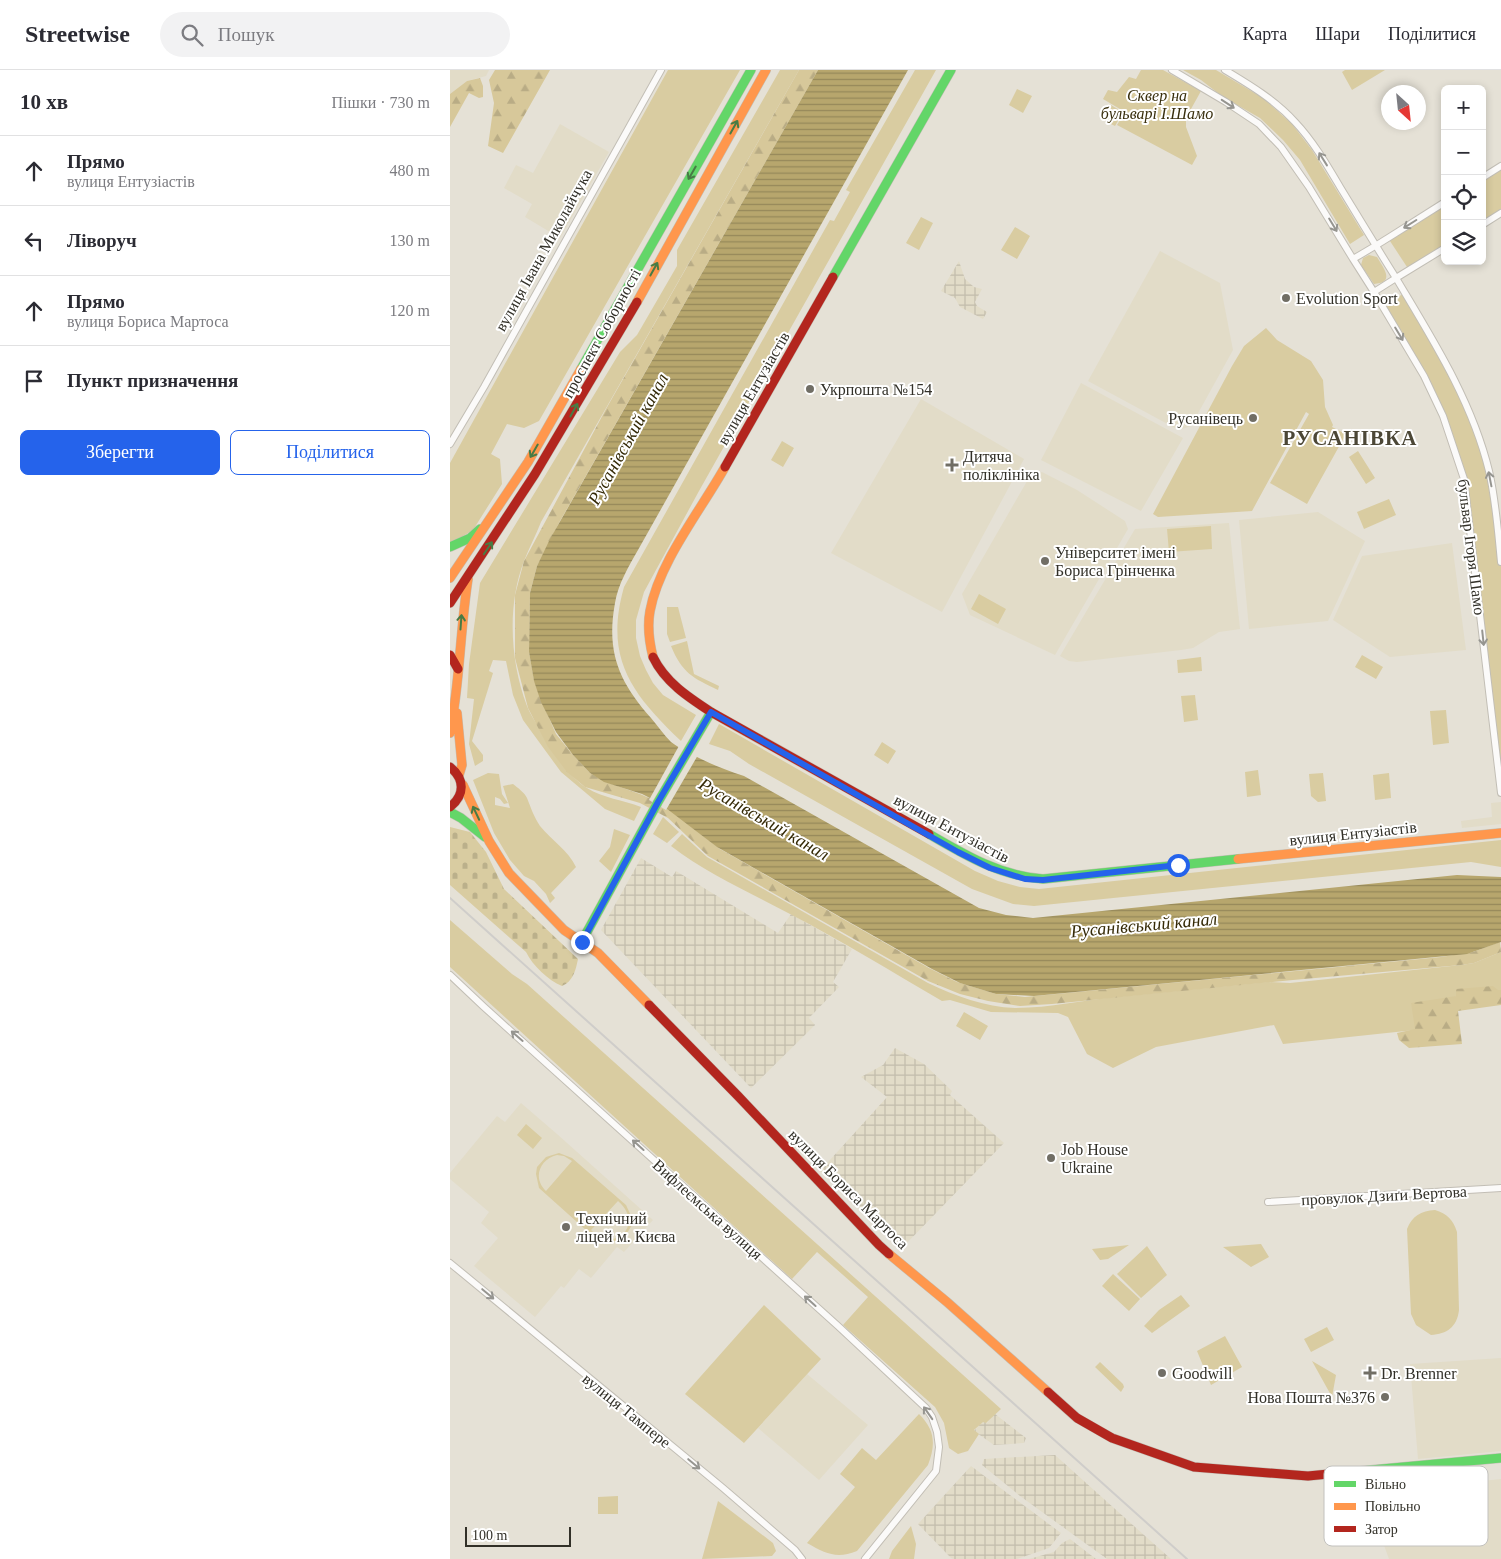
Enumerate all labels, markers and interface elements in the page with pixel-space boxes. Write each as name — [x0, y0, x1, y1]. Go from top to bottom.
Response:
search box — [160, 12, 510, 57]
text: Streetwise — [25, 21, 130, 47]
icon: search — [178, 21, 206, 49]
text: Пошук — [218, 24, 274, 45]
text: Карта — [1243, 24, 1287, 44]
text: Шари — [1315, 24, 1360, 44]
text: Поділитися — [1388, 24, 1476, 44]
north arrow — [1381, 85, 1426, 130]
map controls — [1441, 85, 1486, 265]
button: + — [1441, 85, 1486, 130]
park label: Сквер на бульварі І.Шамо — [1101, 87, 1213, 123]
text: 10 хв — [20, 90, 68, 114]
text: Пішки · 730 m — [332, 94, 430, 111]
one-way arrow — [1221, 99, 1235, 109]
one-way arrow — [729, 120, 739, 135]
button: − — [1441, 130, 1486, 175]
text: Прямо — [67, 151, 125, 172]
one-way arrow — [1317, 152, 1328, 166]
icon: ahead — [20, 157, 48, 185]
text: 480 m — [390, 162, 430, 179]
one-way arrow — [687, 165, 697, 180]
street label: вулиця Івана Миколайчука — [492, 166, 596, 334]
text: вулиця Ентузіастів — [67, 173, 195, 190]
button: locate — [1441, 175, 1486, 220]
one-way arrow — [1328, 218, 1338, 233]
one-way arrow — [1404, 219, 1418, 229]
button: layers — [1441, 220, 1486, 265]
icon: left — [20, 227, 48, 255]
text: Ліворуч — [67, 230, 137, 251]
text: 130 m — [390, 232, 430, 249]
one-way arrow — [650, 262, 659, 277]
street label: проспект Соборності — [559, 265, 645, 401]
place label: Evolution Sport — [1296, 290, 1398, 308]
text: Прямо — [67, 291, 125, 312]
marker: Evolution Sport — [1280, 292, 1292, 304]
icon: ahead — [20, 297, 48, 325]
text: 120 m — [390, 302, 430, 319]
text: вулиця Бориса Мартоса — [67, 313, 229, 330]
one-way arrow — [1395, 326, 1405, 340]
street label: вулиця Ентузіастів — [714, 328, 794, 448]
icon: arrive — [20, 367, 48, 395]
text: Пункт призначення — [67, 370, 238, 391]
water label: Русанівський канал — [583, 370, 672, 509]
place label: Укрпошта №154 — [820, 381, 932, 399]
marker: Укрпошта №154 — [804, 383, 816, 395]
one-way arrow — [569, 403, 579, 418]
place label: Русанівець — [1168, 410, 1243, 428]
marker: Русанівець — [1247, 412, 1259, 424]
district label: РУСАНІВКА — [1283, 426, 1417, 450]
button: Зберегти — [20, 430, 220, 475]
button: Поділитися — [230, 430, 430, 475]
one-way arrow — [529, 444, 539, 458]
place label: Дитяча поліклініка — [963, 448, 1040, 483]
marker: Дитяча поліклініка — [945, 458, 959, 472]
one-way arrow — [1485, 472, 1495, 488]
street label: бульвар Ігоря Шамо — [1454, 478, 1488, 616]
one-way arrow — [483, 541, 493, 555]
place label: Університет імені Бориса Грінченка — [1055, 544, 1176, 580]
marker: Університет імені Бориса Грінченка — [1039, 555, 1051, 567]
one-way arrow — [457, 615, 466, 631]
one-way arrow — [1478, 630, 1488, 646]
water label: Русанівський канал — [695, 773, 833, 864]
street label: вулиця Ентузіастів — [891, 791, 1013, 867]
one-way arrow — [470, 806, 480, 821]
street label: вулиця Ентузіастів — [1289, 818, 1418, 850]
route start — [1167, 854, 1190, 877]
water label: Русанівський канал — [1069, 909, 1218, 941]
route end — [571, 931, 594, 954]
one-way arrow — [511, 1031, 524, 1042]
street label: вулиця Бориса Мартоса — [785, 1126, 912, 1253]
one-way arrow — [631, 1139, 644, 1151]
place label: Job House Ukraine — [1061, 1141, 1128, 1176]
marker: Job House Ukraine — [1045, 1152, 1057, 1164]
street label: Вифлеємська вулиця — [649, 1156, 766, 1264]
street label: провулок Дзиґи Вертова — [1301, 1183, 1467, 1209]
place label: Технічний ліцей м. Києва — [576, 1210, 675, 1246]
marker: Технічний ліцей м. Києва — [560, 1221, 572, 1233]
one-way arrow — [481, 1289, 494, 1300]
one-way arrow — [804, 1295, 817, 1307]
place label: Goodwill — [1172, 1365, 1233, 1382]
place label: Dr. Brenner — [1381, 1365, 1457, 1382]
marker: Dr. Brenner — [1363, 1366, 1377, 1380]
marker: Goodwill — [1156, 1367, 1168, 1379]
street label: вулиця Тампере — [579, 1370, 674, 1452]
place label: Нова Пошта №376 — [1248, 1389, 1375, 1406]
marker: Нова Пошта №376 — [1379, 1391, 1391, 1403]
one-way arrow — [923, 1406, 933, 1420]
one-way arrow — [687, 1459, 700, 1470]
legend — [1324, 1466, 1488, 1546]
text: Вільно — [1365, 1477, 1406, 1492]
text: Повільно — [1365, 1499, 1420, 1514]
text: Затор — [1365, 1522, 1398, 1537]
scale bar — [465, 1524, 571, 1547]
text: 100 m — [472, 1528, 507, 1543]

